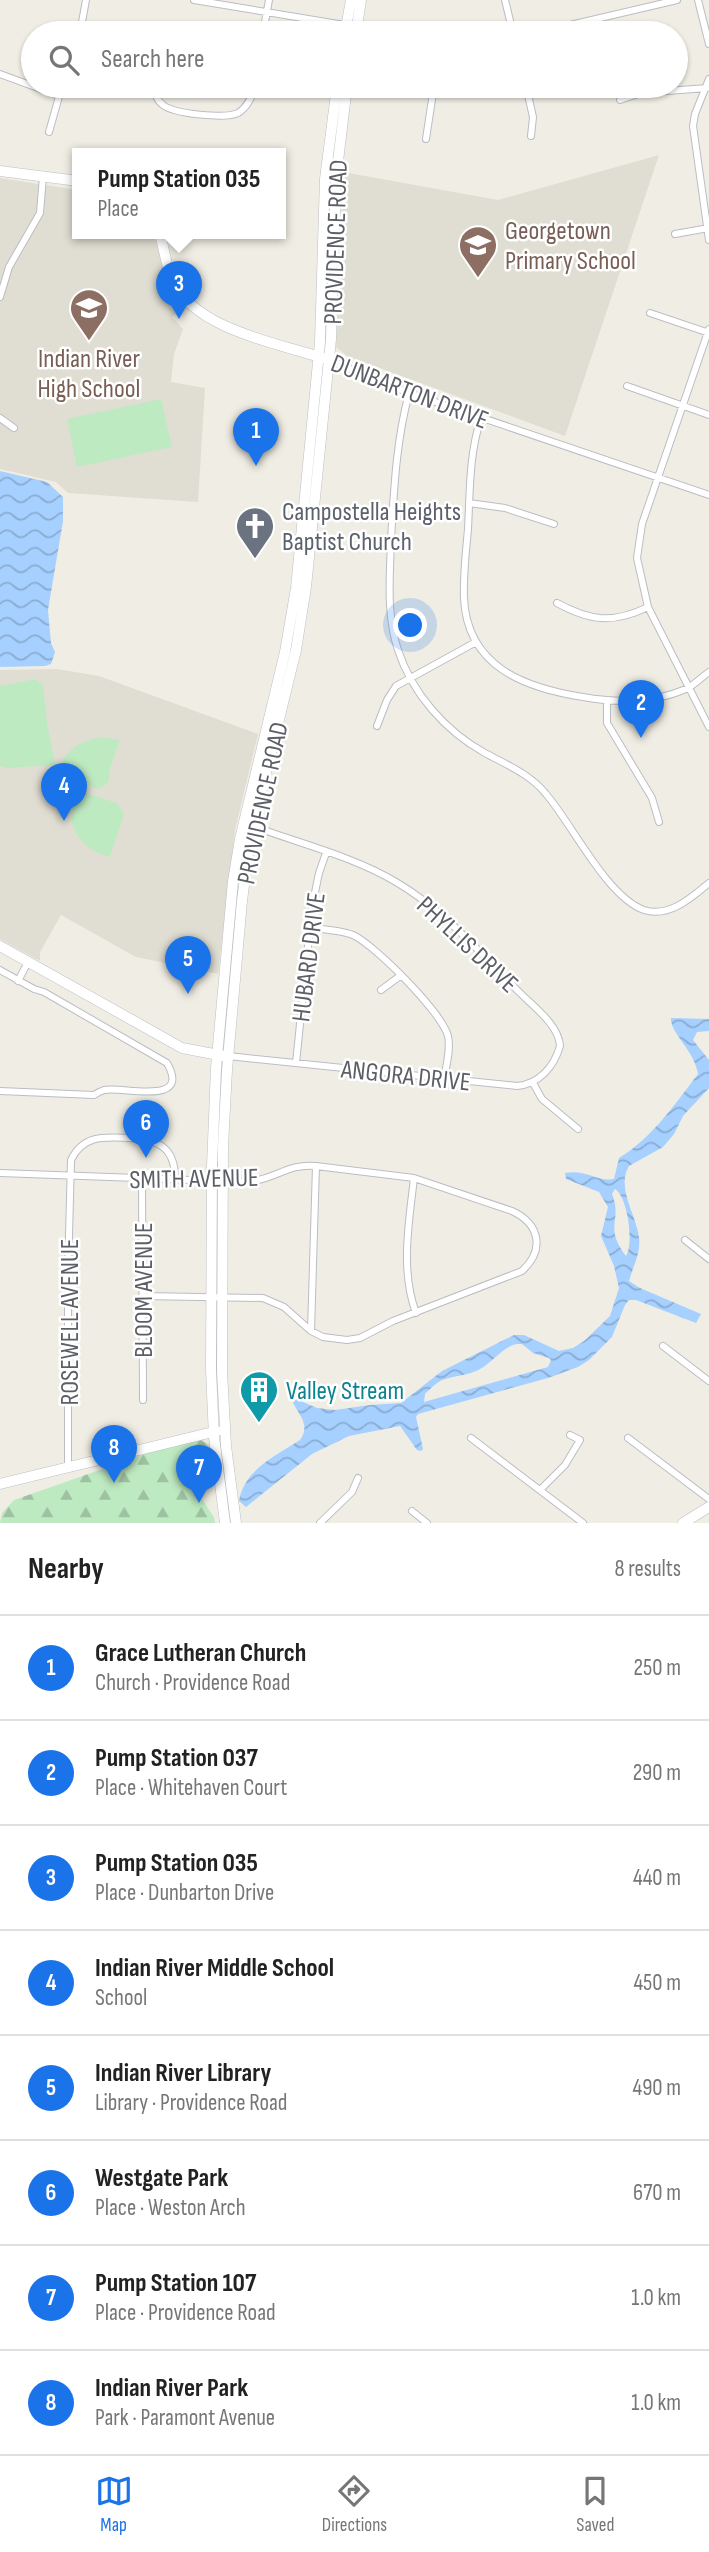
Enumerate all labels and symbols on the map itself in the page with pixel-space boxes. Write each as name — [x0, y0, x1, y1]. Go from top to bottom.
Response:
street label: PROVIDENCE ROAD — [318, 159, 355, 325]
place label: Georgetown Primary School — [505, 216, 636, 277]
school or university icon: Georgetown Primary School — [457, 224, 499, 279]
pin: 3 — [156, 261, 202, 319]
school or university icon: Indian River High School — [68, 287, 110, 342]
place label: Indian River High School — [38, 344, 141, 405]
street label: DUNBARTON DRIVE — [326, 348, 493, 437]
pin: 1 — [233, 408, 279, 466]
place label: Campostella Heights Baptist Church — [282, 497, 461, 558]
church icon: Campostella Heights Baptist Church — [234, 505, 276, 560]
your location — [393, 608, 427, 642]
pin: 2 — [618, 680, 664, 738]
street label: PROVIDENCE ROAD — [231, 719, 296, 887]
pin: 4 — [41, 763, 87, 821]
street label: PHYLLIS DRIVE — [410, 890, 524, 1000]
street label: HUBARD DRIVE — [286, 891, 333, 1024]
pin: 5 — [165, 936, 211, 994]
street label: ANGORA DRIVE — [339, 1054, 472, 1099]
pin: 6 — [123, 1100, 169, 1158]
street label: SMITH AVENUE — [129, 1163, 259, 1196]
street label: BLOOM AVENUE — [129, 1222, 160, 1358]
street label: ROSEWELL AVENUE — [55, 1239, 86, 1405]
building icon: Valley Stream — [238, 1369, 280, 1424]
place label: Valley Stream — [286, 1376, 404, 1407]
pin: 8 — [91, 1425, 137, 1483]
pin: 7 — [176, 1445, 222, 1503]

